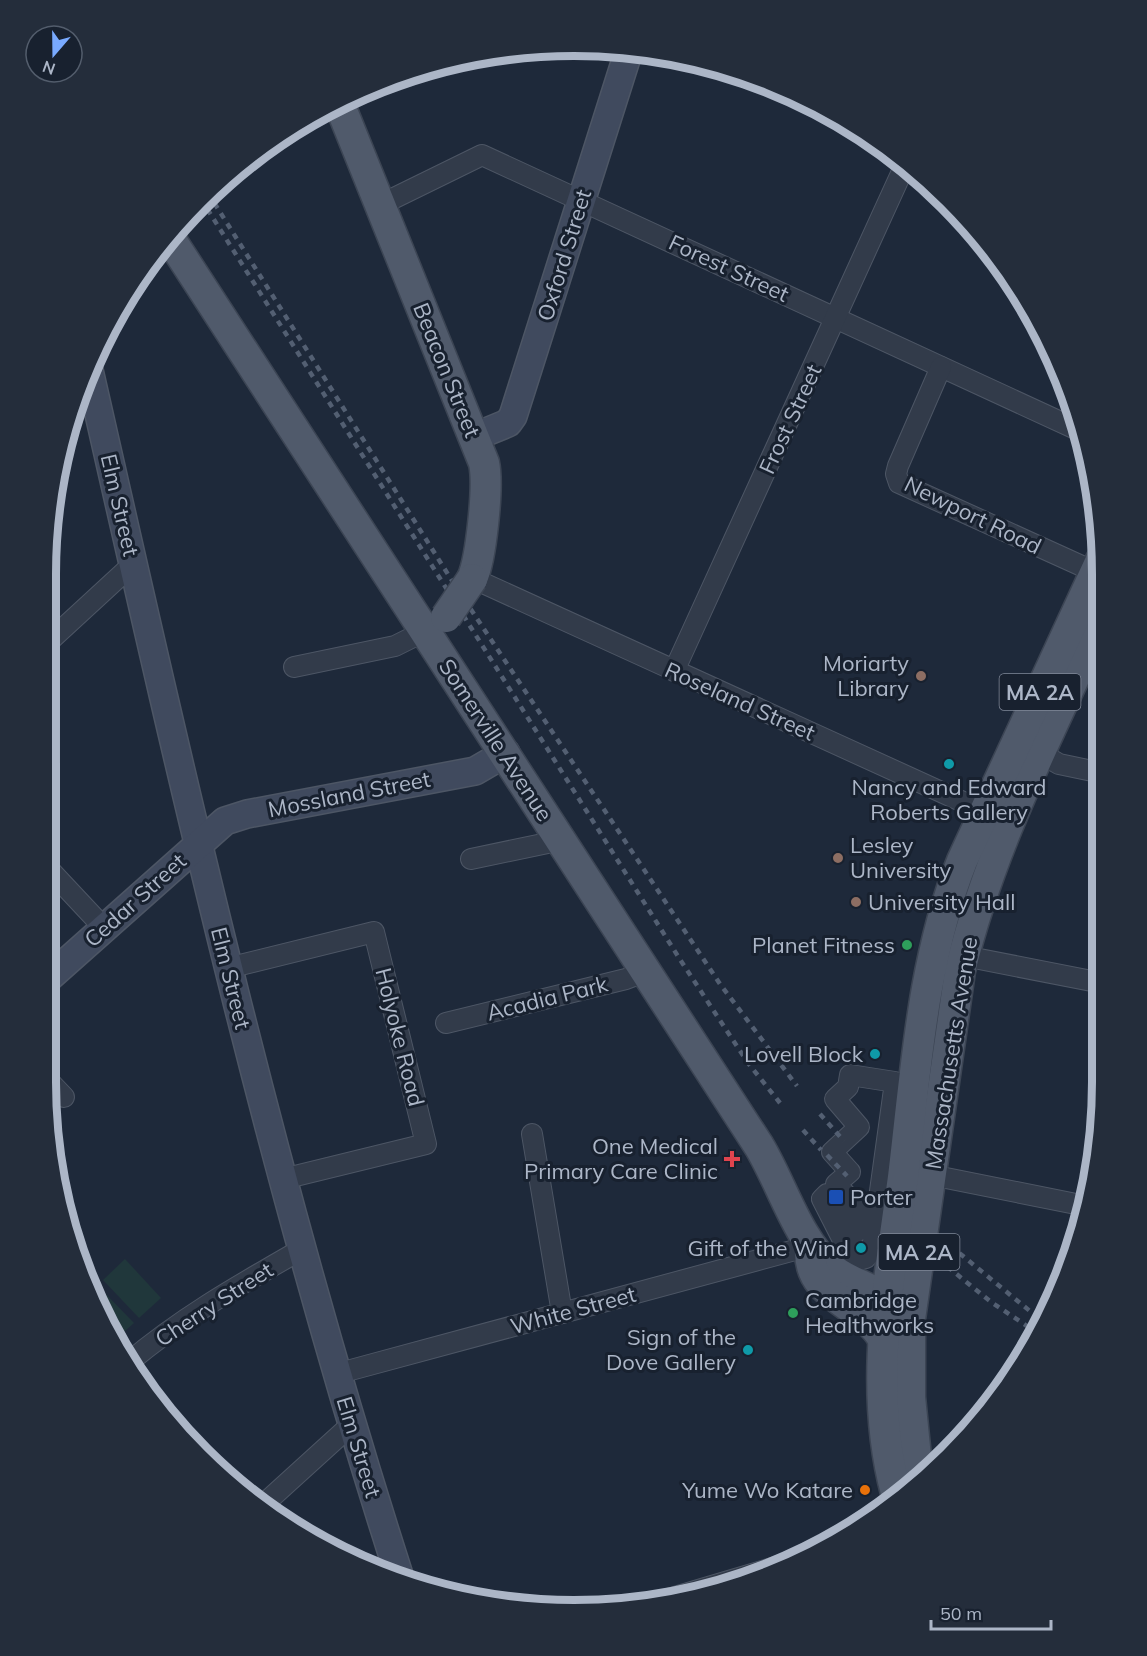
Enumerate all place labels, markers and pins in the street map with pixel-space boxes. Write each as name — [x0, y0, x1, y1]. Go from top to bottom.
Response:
place label: Moriarty Library — [823, 649, 909, 702]
marker: Moriarty Library — [914, 669, 928, 683]
marker: Nancy and Edward Roberts Gallery — [942, 757, 956, 771]
place label: Nancy and Edward Roberts Gallery — [851, 773, 1047, 826]
place label: Lesley University — [850, 831, 952, 884]
marker: Lesley University — [831, 851, 845, 865]
place label: University Hall — [868, 888, 1016, 916]
marker: University Hall — [849, 895, 863, 909]
place label: Planet Fitness — [752, 931, 895, 959]
marker: Planet Fitness — [900, 938, 914, 952]
place label: Lovell Block — [744, 1040, 864, 1068]
marker: Lovell Block — [868, 1047, 882, 1061]
place label: One Medical Primary Care Clinic — [524, 1132, 718, 1185]
marker: One Medical Primary Care Clinic — [723, 1150, 741, 1168]
place label: Porter — [850, 1183, 913, 1211]
marker: Porter — [827, 1188, 845, 1206]
place label: Gift of the Wind — [688, 1234, 849, 1262]
marker: Gift of the Wind — [854, 1241, 868, 1255]
place label: Cambridge Healthworks — [805, 1286, 934, 1339]
marker: Cambridge Healthworks — [786, 1306, 800, 1320]
place label: Sign of the Dove Gallery — [606, 1323, 736, 1376]
marker: Sign of the Dove Gallery — [741, 1343, 755, 1357]
place label: Yume Wo Katare — [681, 1476, 853, 1504]
marker: Yume Wo Katare — [858, 1483, 872, 1497]

